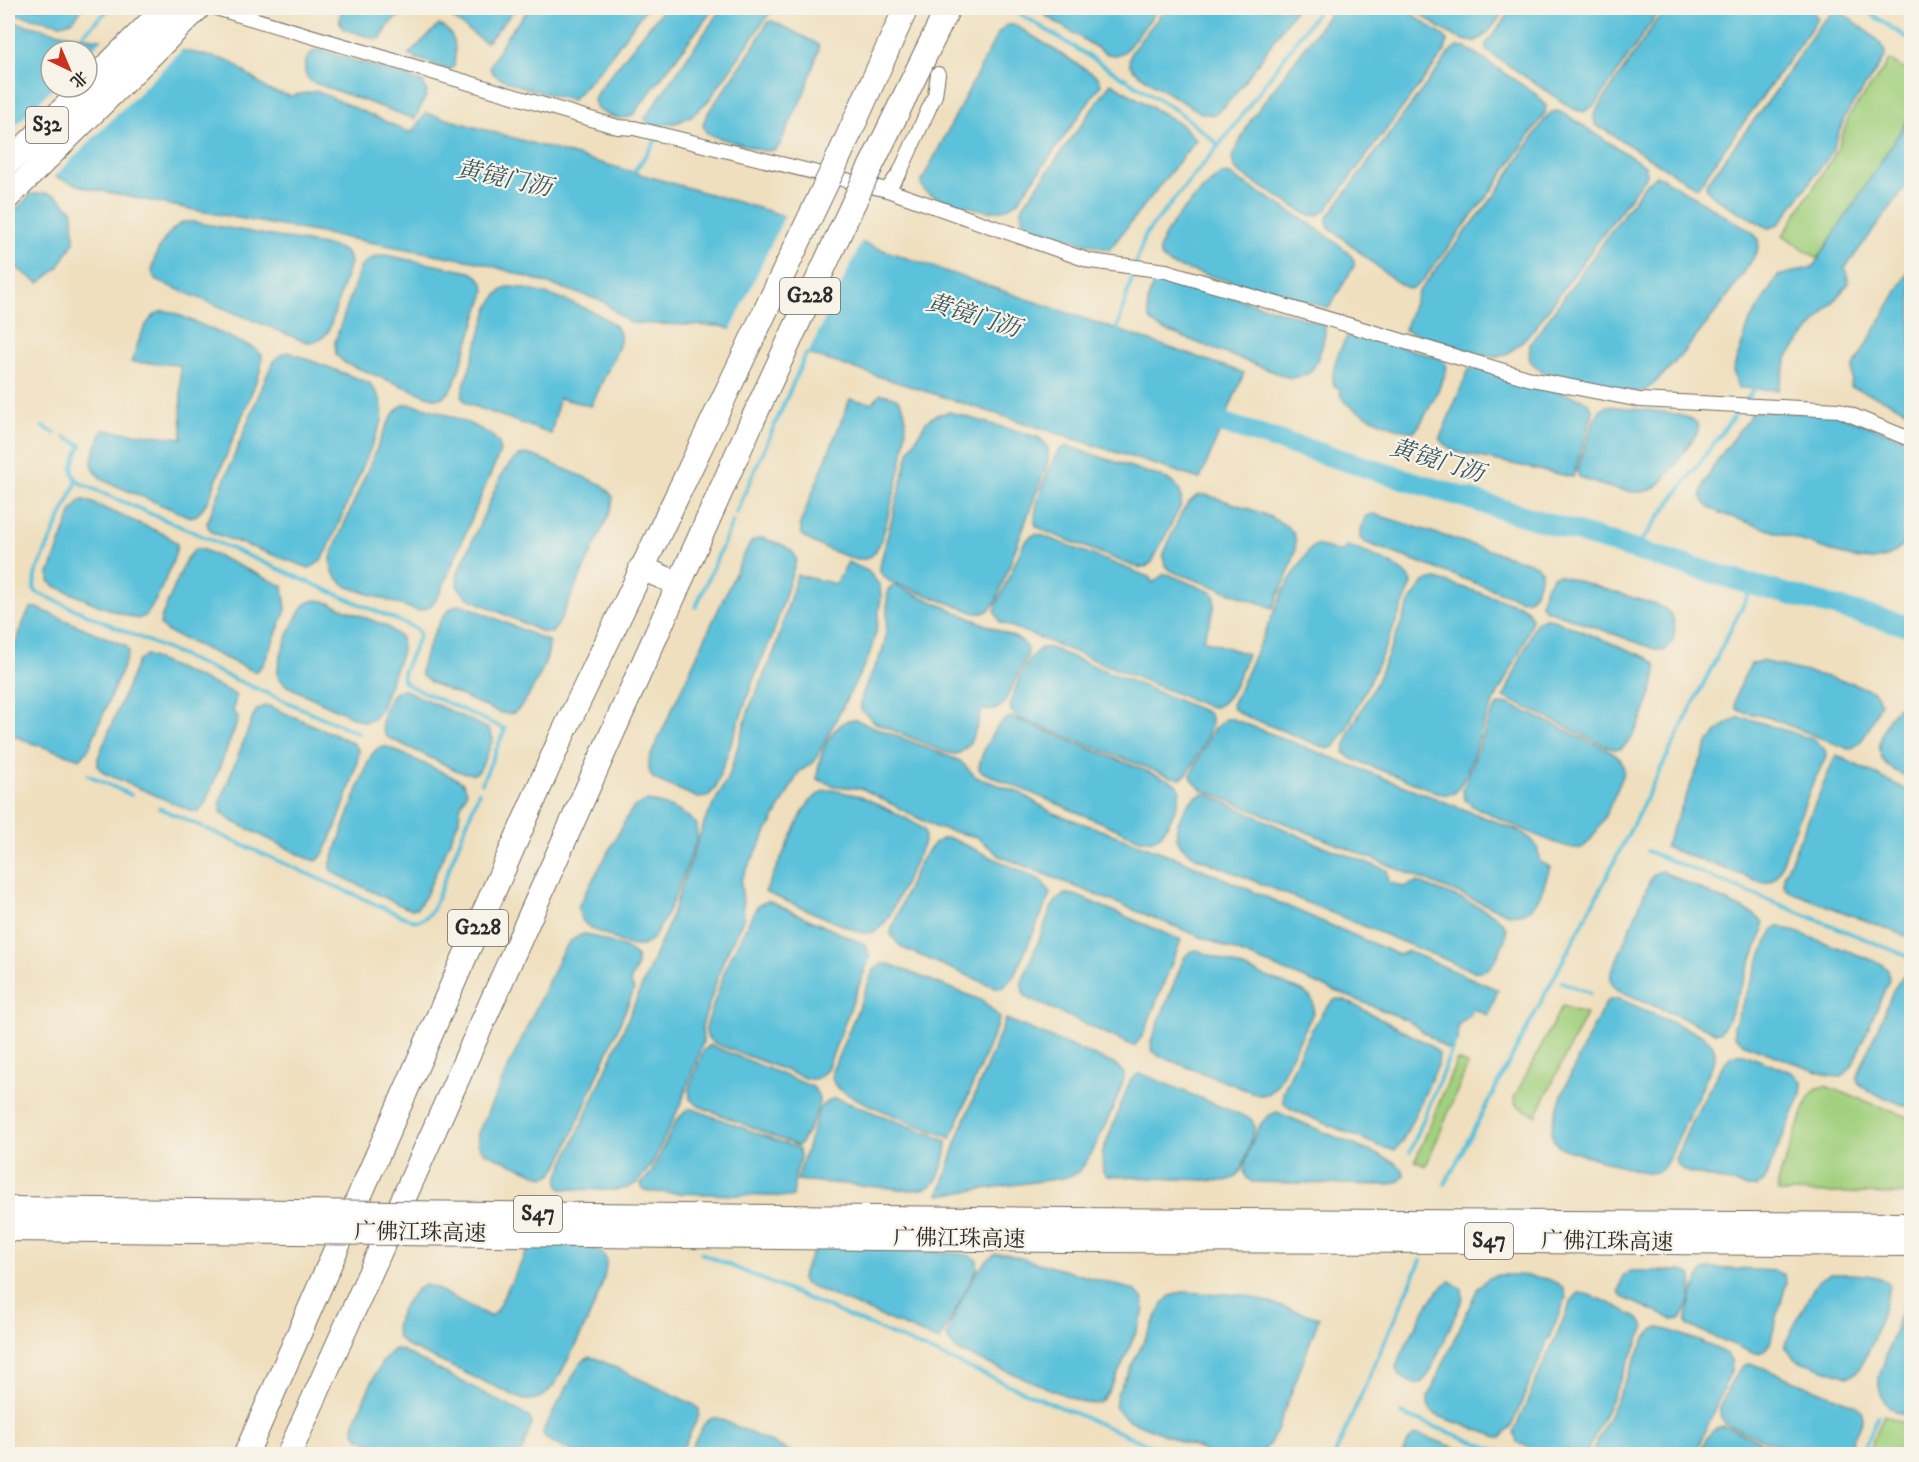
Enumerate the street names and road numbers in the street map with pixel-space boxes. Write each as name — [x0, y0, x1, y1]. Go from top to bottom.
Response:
road number: S32 — [26, 107, 68, 143]
road number: G228 — [780, 278, 840, 314]
road number: G228 — [448, 910, 508, 946]
road number: S47 — [514, 1196, 562, 1232]
street label: 广佛江珠高速 — [354, 1218, 486, 1248]
road number: S47 — [1465, 1223, 1513, 1259]
street label: 广佛江珠高速 — [893, 1224, 1025, 1254]
street label: 广佛江珠高速 — [1541, 1227, 1673, 1257]

